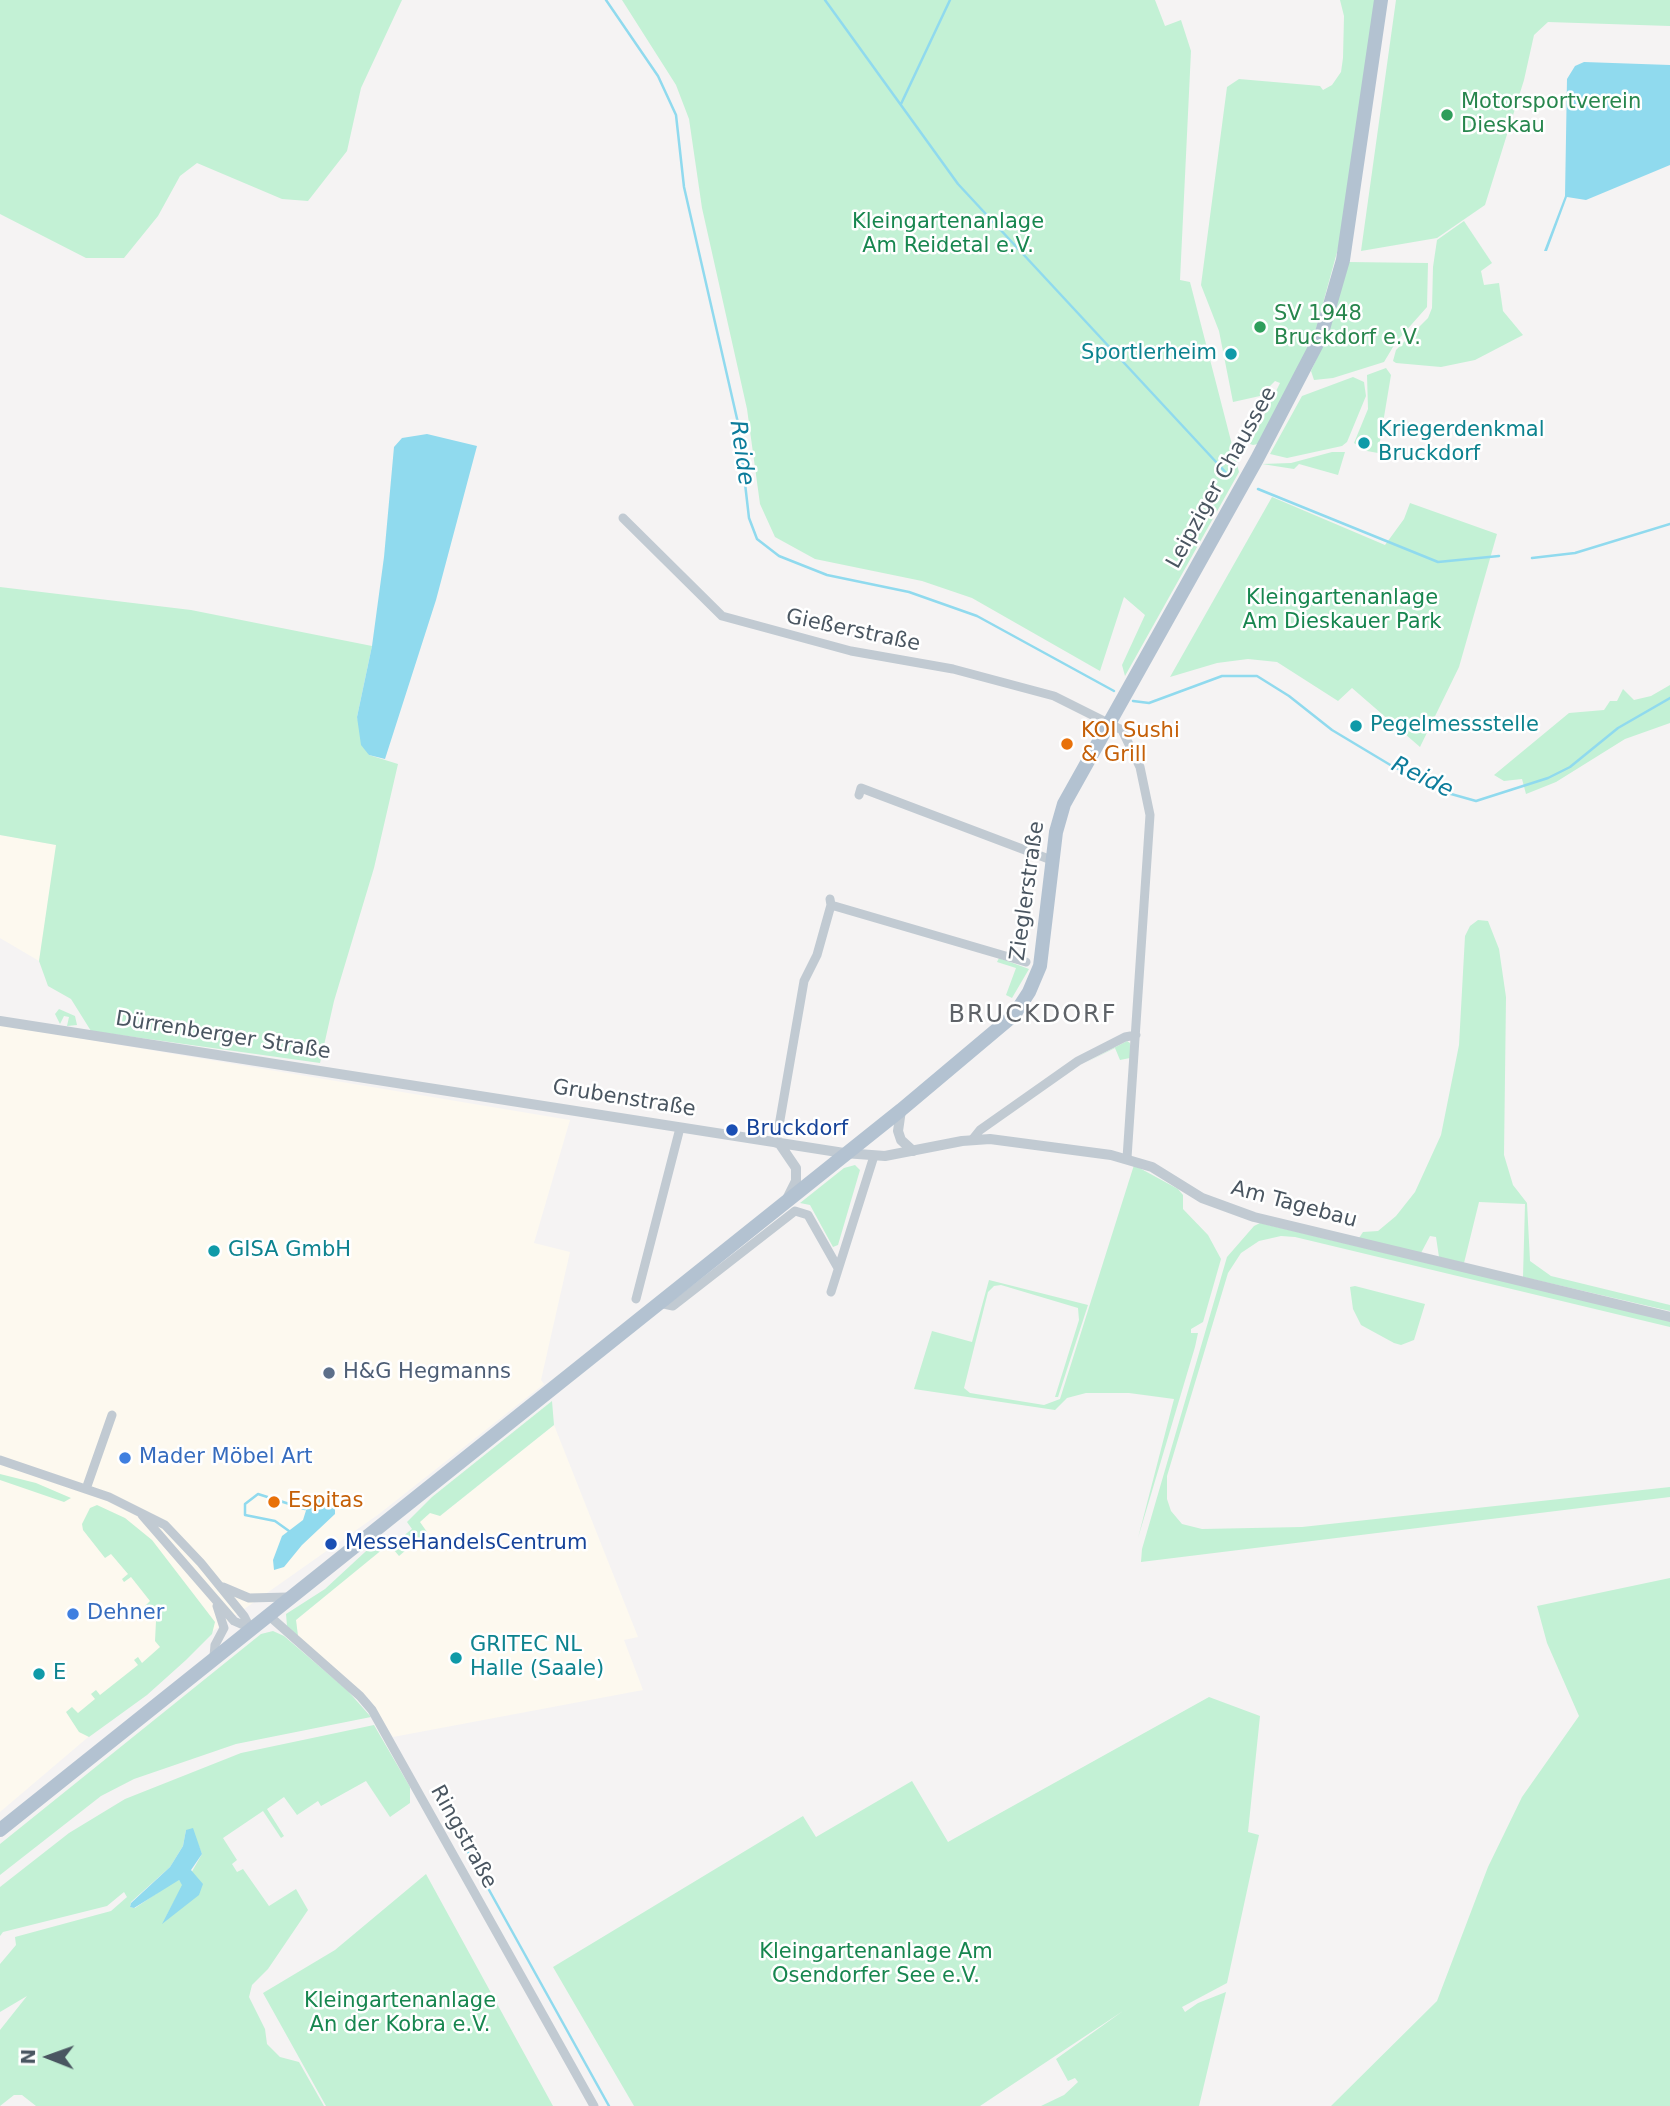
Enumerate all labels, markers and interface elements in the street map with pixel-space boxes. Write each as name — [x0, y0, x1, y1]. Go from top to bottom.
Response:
place label: Motorsportverein Dieskau — [1461, 90, 1641, 140]
marker: Motorsportverein Dieskau — [1439, 107, 1455, 123]
park label: Kleingartenanlage Am Reidetal e.V. — [852, 210, 1044, 260]
place label: SV 1948 Bruckdorf e.V. — [1274, 302, 1421, 352]
marker: SV 1948 Bruckdorf e.V. — [1252, 319, 1268, 335]
place label: Sportlerheim — [1081, 341, 1217, 367]
marker: Sportlerheim — [1223, 346, 1239, 362]
street label: Leipziger Chaussee — [1162, 383, 1282, 573]
place label: Kriegerdenkmal Bruckdorf — [1378, 418, 1545, 468]
water label: Reide — [723, 419, 759, 487]
marker: Kriegerdenkmal Bruckdorf — [1356, 435, 1372, 451]
park label: Kleingartenanlage Am Dieskauer Park — [1243, 586, 1441, 636]
street label: Gießerstraße — [784, 604, 922, 658]
place label: Pegelmessstelle — [1370, 713, 1539, 739]
marker: Pegelmessstelle — [1348, 718, 1364, 734]
place label: KOI Sushi & Grill — [1081, 719, 1180, 769]
marker: KOI Sushi & Grill — [1059, 736, 1075, 752]
water label: Reide — [1387, 751, 1457, 805]
street label: Zieglerstraße — [1006, 820, 1050, 962]
district label: BRUCKDORF — [950, 1002, 1116, 1030]
street label: Dürrenberger Straße — [114, 1007, 332, 1065]
street label: Grubenstraße — [551, 1075, 697, 1123]
place label: Bruckdorf — [746, 1117, 848, 1143]
marker: Bruckdorf — [724, 1122, 740, 1138]
street label: Am Tagebau — [1228, 1176, 1360, 1234]
place label: GISA GmbH — [228, 1238, 351, 1264]
marker: GISA GmbH — [206, 1243, 222, 1259]
place label: H&G Hegmanns — [343, 1360, 511, 1386]
marker: H&G Hegmanns — [321, 1365, 337, 1381]
place label: Mader Möbel Art — [139, 1445, 313, 1471]
marker: Mader Möbel Art — [117, 1450, 133, 1466]
place label: Espitas — [288, 1489, 363, 1515]
marker: Espitas — [266, 1494, 282, 1510]
place label: MesseHandelsCentrum — [345, 1531, 587, 1557]
marker: MesseHandelsCentrum — [323, 1536, 339, 1552]
place label: Dehner — [87, 1601, 164, 1627]
marker: Dehner — [65, 1606, 81, 1622]
place label: GRITEC NL Halle (Saale) — [470, 1633, 604, 1683]
marker: GRITEC NL Halle (Saale) — [448, 1650, 464, 1666]
place label: E — [53, 1661, 66, 1687]
marker: E — [31, 1666, 47, 1682]
street label: Ringstraße — [424, 1781, 502, 1893]
park label: Kleingartenanlage Am Osendorfer See e.V. — [759, 1940, 993, 1990]
park label: Kleingartenanlage An der Kobra e.V. — [304, 1989, 496, 2039]
north arrow — [14, 2022, 84, 2092]
text: N — [17, 2048, 39, 2065]

